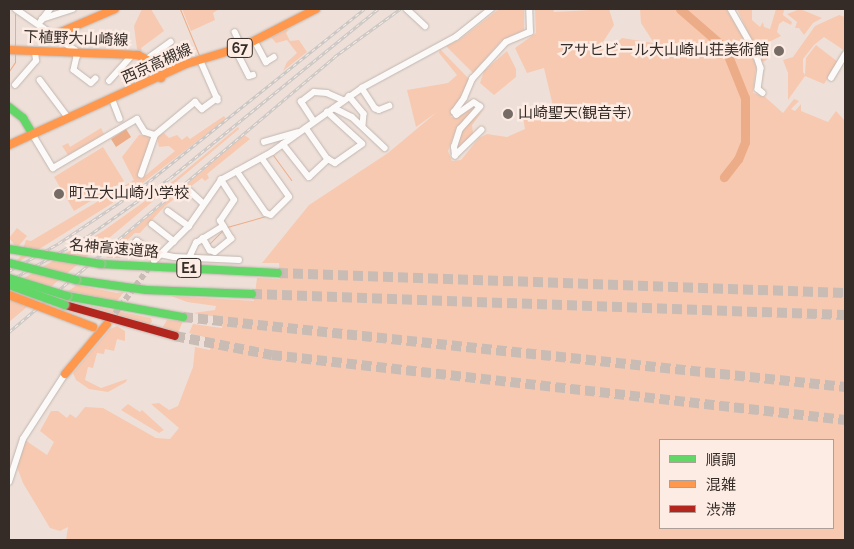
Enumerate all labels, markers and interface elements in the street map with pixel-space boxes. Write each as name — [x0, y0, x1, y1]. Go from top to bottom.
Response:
street label: 下植野大山崎線 — [23, 28, 129, 50]
road number: 67 — [226, 36, 254, 59]
street label: 西京高槻線 — [119, 41, 195, 87]
place label: アサヒビール大山崎山荘美術館 — [559, 42, 769, 60]
marker: アサヒビール大山崎山荘美術館 — [773, 45, 785, 57]
place label: 山崎聖天(観音寺) — [518, 105, 631, 123]
marker: 山崎聖天(観音寺) — [502, 108, 514, 120]
place label: 町立大山崎小学校 — [69, 185, 189, 203]
marker: 町立大山崎小学校 — [53, 188, 65, 200]
street label: 名神高速道路 — [68, 236, 160, 262]
road number: E1 — [175, 256, 203, 280]
legend — [659, 439, 834, 529]
text: 順調 — [706, 451, 736, 469]
text: 混雑 — [706, 476, 736, 494]
text: 渋滞 — [706, 501, 736, 519]

